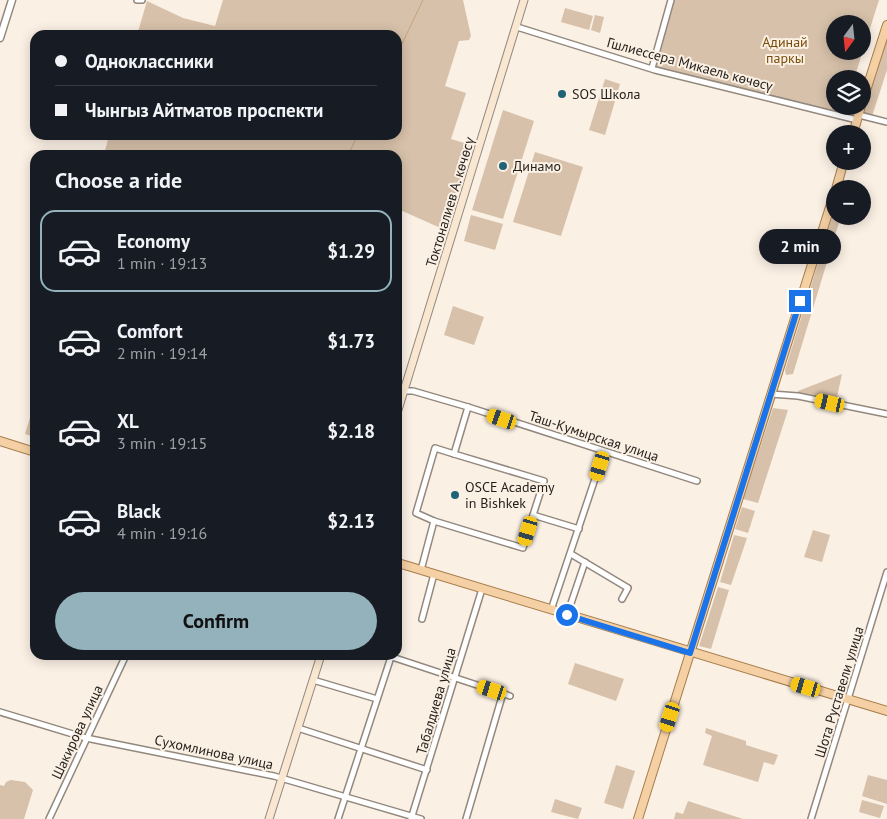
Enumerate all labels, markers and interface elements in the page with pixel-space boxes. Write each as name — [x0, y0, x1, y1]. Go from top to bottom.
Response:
north arrow — [826, 15, 871, 60]
map controls — [826, 15, 871, 225]
street label: Гшлиессера Микаель көчөсү — [605, 33, 775, 95]
park label: Адинай паркы — [762, 33, 808, 67]
text: Одноклассники — [85, 49, 214, 73]
button: layers — [826, 70, 871, 115]
place label: SOS Школа — [572, 85, 640, 103]
marker: SOS Школа — [556, 88, 568, 100]
text: Чынгыз Айтматов проспекти — [85, 98, 323, 122]
button: + — [826, 125, 871, 170]
street label: Токтоналиев А. көчөсү — [422, 135, 478, 269]
place label: Динамо — [513, 157, 561, 175]
marker: Динамо — [497, 160, 509, 172]
text: Choose a ride — [55, 166, 182, 194]
button: − — [826, 180, 871, 225]
callout: 2 min — [759, 228, 841, 264]
icon: car — [57, 229, 102, 274]
text: Economy — [117, 229, 190, 253]
text: 2 min — [780, 236, 820, 256]
text: $1.29 — [327, 239, 375, 263]
text: 1 min · 19:13 — [117, 253, 207, 273]
route end — [789, 290, 811, 312]
icon: car — [57, 319, 102, 364]
text: Comfort — [117, 319, 183, 343]
text: $1.73 — [327, 329, 375, 353]
text: 2 min · 19:14 — [117, 343, 207, 363]
car — [813, 392, 846, 414]
car — [485, 407, 518, 431]
street label: Таш-Кумырская улица — [527, 407, 661, 465]
icon: car — [57, 409, 102, 454]
text: XL — [117, 409, 139, 433]
text: $2.18 — [327, 419, 375, 443]
text: 3 min · 19:15 — [117, 433, 207, 453]
car — [588, 449, 611, 483]
place label: OSCE Academy in Bishkek — [465, 478, 555, 512]
marker: OSCE Academy in Bishkek — [449, 489, 461, 501]
icon: car — [57, 499, 102, 544]
text: Black — [117, 499, 161, 523]
text: $2.13 — [327, 509, 375, 533]
car — [516, 514, 539, 548]
text: 4 min · 19:16 — [117, 523, 207, 543]
button: Confirm — [55, 592, 377, 650]
route start — [556, 604, 578, 626]
street label: Шота Руставели улица — [810, 624, 868, 760]
street label: Табалдиева улица — [412, 645, 460, 756]
car — [789, 676, 822, 698]
car — [475, 678, 508, 702]
street label: Шакирова улица — [47, 682, 107, 782]
car — [658, 700, 681, 734]
street label: Сухомлинова улица — [153, 731, 275, 773]

